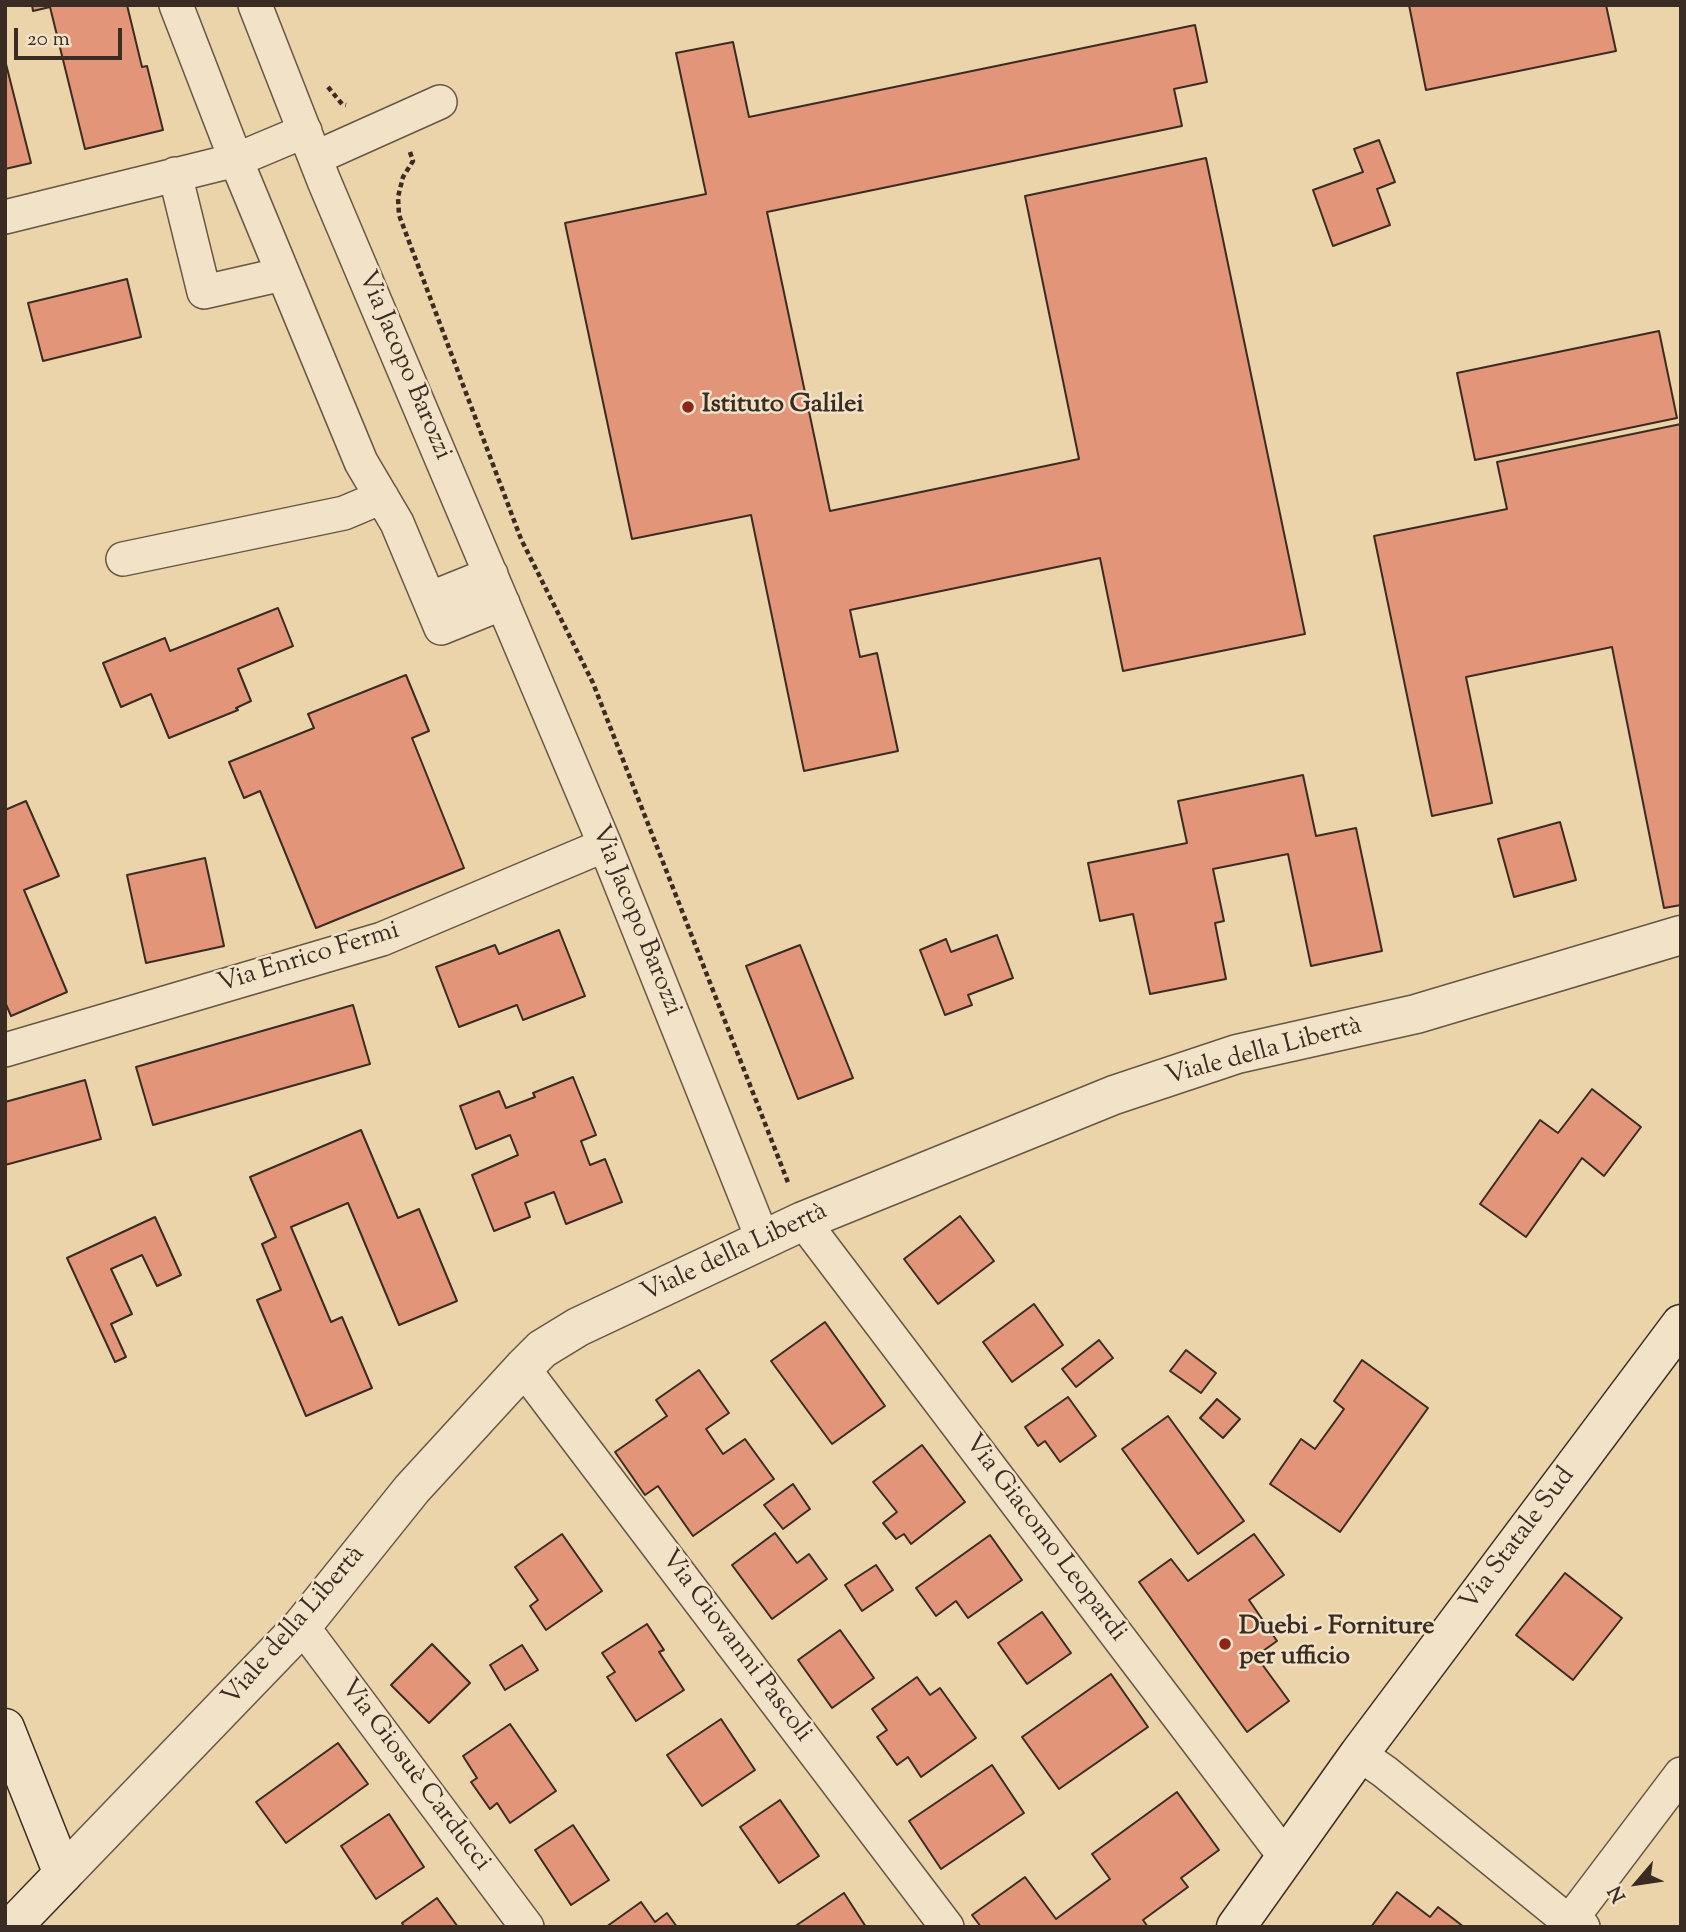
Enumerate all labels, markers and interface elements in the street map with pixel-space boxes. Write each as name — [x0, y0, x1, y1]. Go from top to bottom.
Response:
scale bar — [18, 14, 126, 58]
text: 20 m — [27, 25, 70, 55]
street label: Via Jacopo Barozzi — [349, 267, 457, 465]
place label: Istituto Galilei — [702, 391, 864, 423]
marker: Istituto Galilei — [680, 399, 696, 415]
street label: Via Jacopo Barozzi — [583, 821, 687, 1021]
street label: Via Enrico Fermi — [214, 917, 404, 1001]
street label: Viale della Libertà — [1163, 1012, 1365, 1094]
street label: Viale della Libertà — [637, 1197, 833, 1311]
street label: Via Giacomo Leopardi — [956, 1429, 1132, 1649]
street label: Via Statale Sud — [1455, 1462, 1583, 1618]
street label: Viale della Libertà — [217, 1541, 373, 1713]
street label: Via Giovanni Pascoli — [653, 1545, 817, 1749]
place label: Duebi - Forniture per ufficio — [1239, 1613, 1434, 1674]
marker: Duebi - Forniture per ufficio — [1217, 1636, 1233, 1652]
street label: Via Giosuè Carducci — [332, 1674, 496, 1878]
north arrow — [1602, 1848, 1672, 1918]
text: N — [1603, 1880, 1634, 1907]

